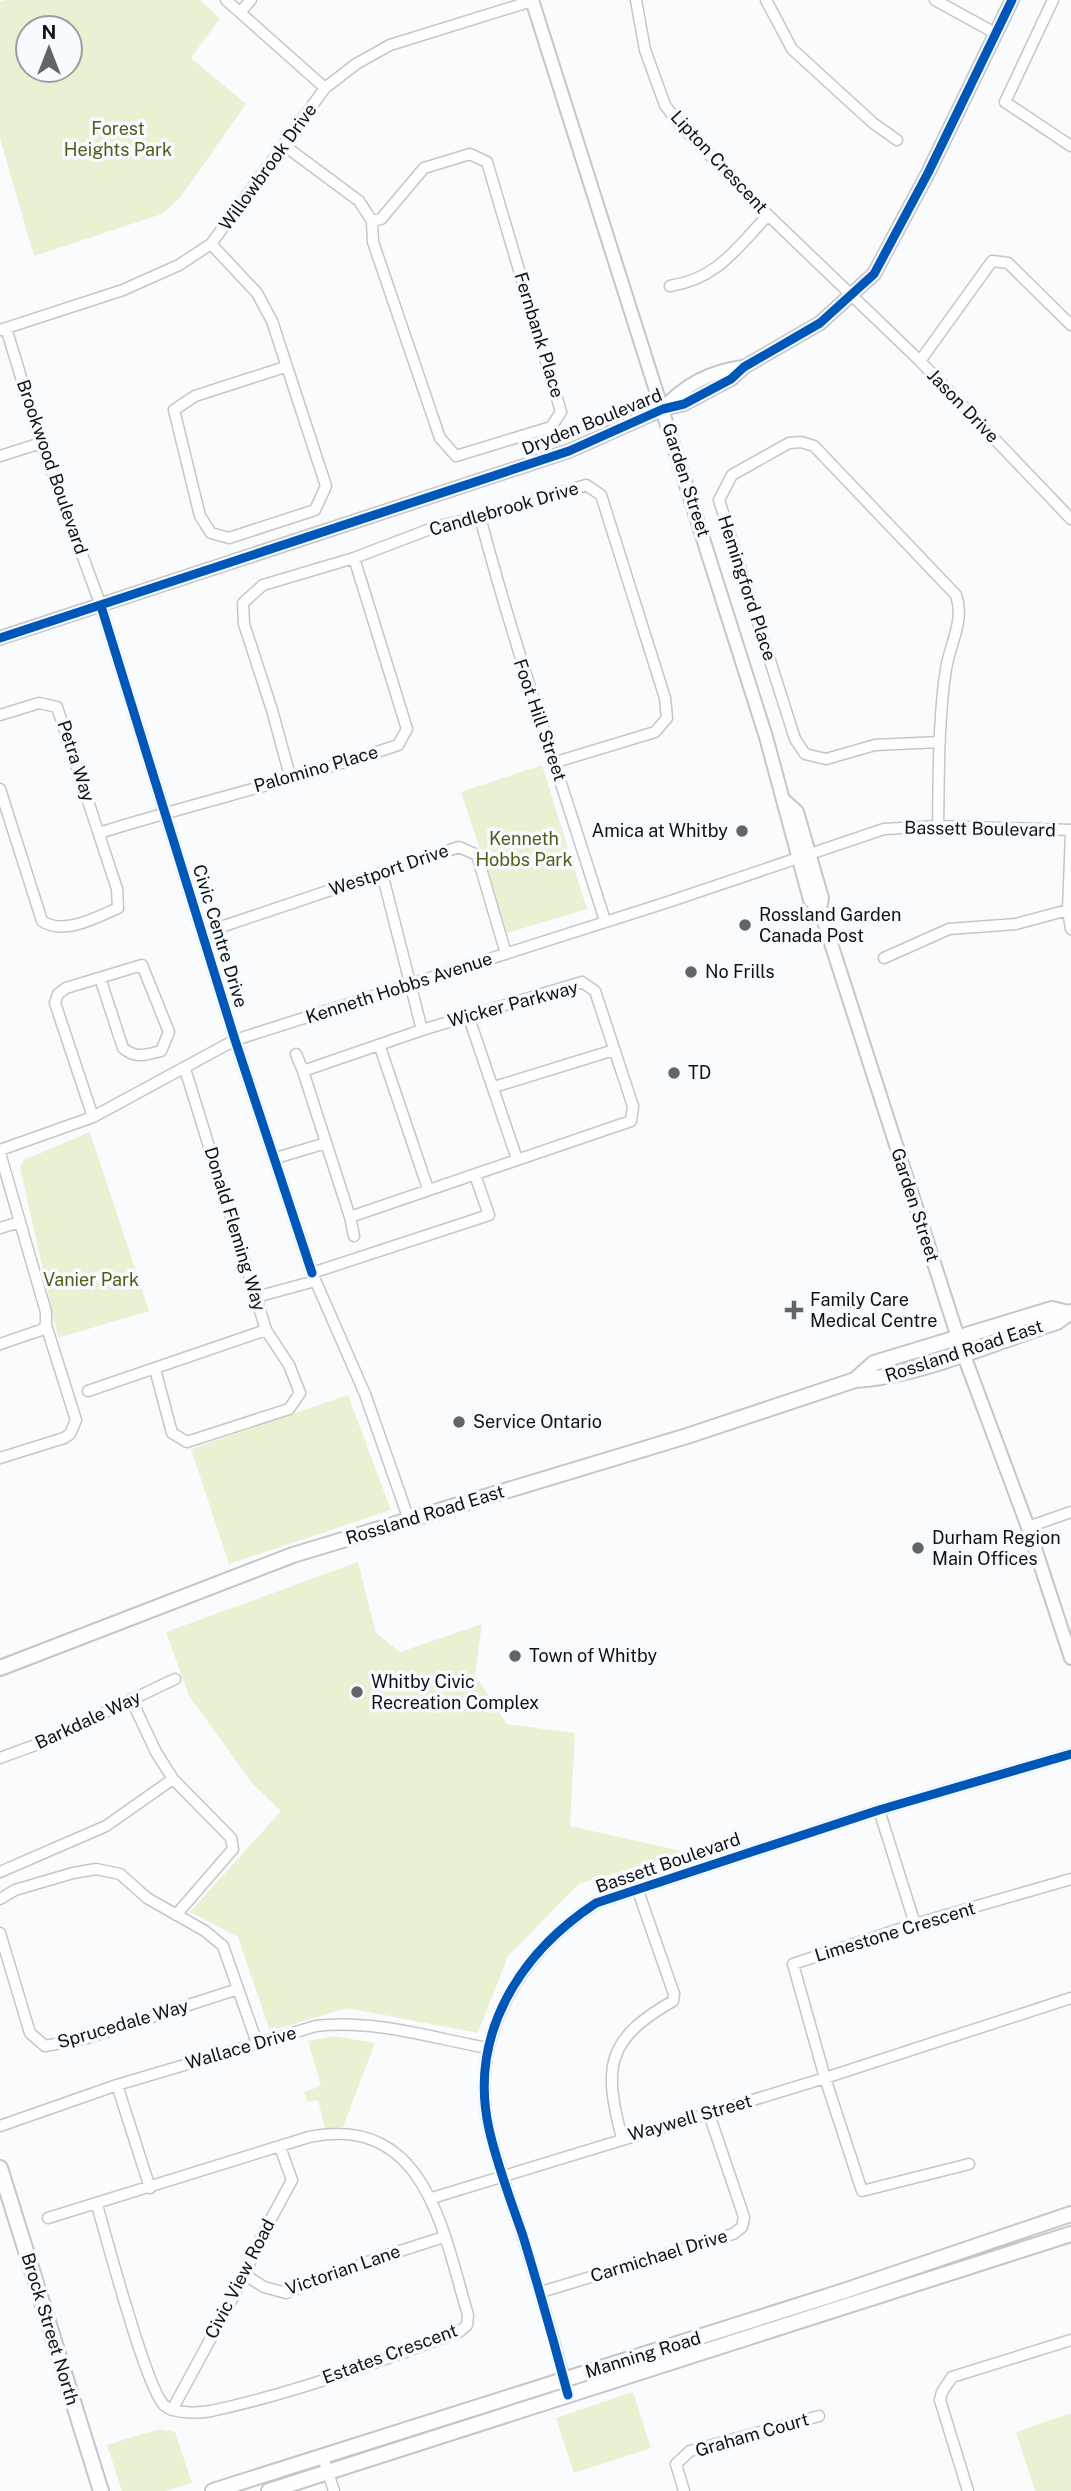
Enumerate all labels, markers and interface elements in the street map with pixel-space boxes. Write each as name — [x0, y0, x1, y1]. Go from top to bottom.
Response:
north arrow — [14, 14, 84, 84]
text: N — [42, 21, 56, 43]
street label: Willowbrook Drive — [215, 99, 321, 234]
street label: Lipton Crescent — [667, 106, 772, 217]
park label: Forest Heights Park — [64, 118, 172, 160]
street label: Fernbank Place — [510, 270, 569, 400]
street label: Jason Drive — [923, 365, 1004, 447]
street label: Brookwood Boulevard — [13, 377, 92, 557]
street label: Dryden Boulevard — [519, 384, 665, 459]
street label: Garden Street — [658, 420, 715, 539]
street label: Candlebrook Drive — [427, 477, 581, 540]
street label: Hemingford Place — [714, 512, 781, 663]
street label: Foot Hill Street — [510, 656, 571, 784]
street label: Petra Way — [53, 717, 100, 805]
street label: Palomino Place — [251, 741, 380, 796]
street label: Bassett Boulevard — [904, 817, 1056, 840]
place label: Amica at Whitby — [591, 820, 728, 841]
marker: Amica at Whitby — [734, 823, 750, 839]
park label: Kenneth Hobbs Park — [475, 828, 573, 870]
street label: Westport Drive — [327, 839, 451, 900]
street label: Civic Centre Drive — [189, 862, 252, 1010]
place label: Rossland Garden Canada Post — [759, 904, 901, 946]
marker: Rossland Garden Canada Post — [737, 917, 753, 933]
street label: Kenneth Hobbs Avenue — [303, 947, 495, 1028]
place label: No Frills — [705, 961, 775, 982]
marker: No Frills — [683, 964, 699, 980]
street label: Wicker Parkway — [445, 976, 581, 1031]
place label: TD — [688, 1062, 711, 1083]
marker: TD — [666, 1065, 682, 1081]
street label: Donald Fleming Way — [201, 1144, 271, 1314]
street label: Garden Street — [887, 1145, 944, 1264]
park label: Vanier Park — [43, 1269, 139, 1290]
place label: Family Care Medical Centre — [810, 1289, 937, 1331]
marker: Family Care Medical Centre — [784, 1300, 804, 1320]
street label: Rossland Road East — [882, 1315, 1045, 1386]
place label: Service Ontario — [473, 1411, 602, 1432]
marker: Service Ontario — [451, 1414, 467, 1430]
street label: Rossland Road East — [343, 1480, 507, 1549]
place label: Durham Region Main Offices — [932, 1527, 1061, 1569]
marker: Durham Region Main Offices — [910, 1540, 926, 1556]
place label: Town of Whitby — [529, 1645, 658, 1666]
marker: Town of Whitby — [507, 1648, 523, 1664]
place label: Whitby Civic Recreation Complex — [371, 1671, 539, 1713]
marker: Whitby Civic Recreation Complex — [349, 1684, 365, 1700]
street label: Barkdale Way — [32, 1686, 144, 1753]
street label: Bassett Boulevard — [593, 1828, 743, 1897]
street label: Limestone Crescent — [812, 1897, 978, 1966]
street label: Sprucedale Way — [55, 1995, 191, 2052]
street label: Wallace Drive — [183, 2022, 299, 2073]
street label: Waywell Street — [626, 2090, 754, 2145]
street label: Civic View Road — [200, 2215, 279, 2342]
street label: Carmichael Drive — [588, 2225, 730, 2286]
street label: Victorian Lane — [283, 2240, 403, 2299]
street label: Brock Street North — [17, 2250, 84, 2407]
street label: Estates Crescent — [319, 2319, 460, 2388]
street label: Manning Road — [583, 2327, 703, 2382]
street label: Graham Court — [693, 2408, 811, 2461]

